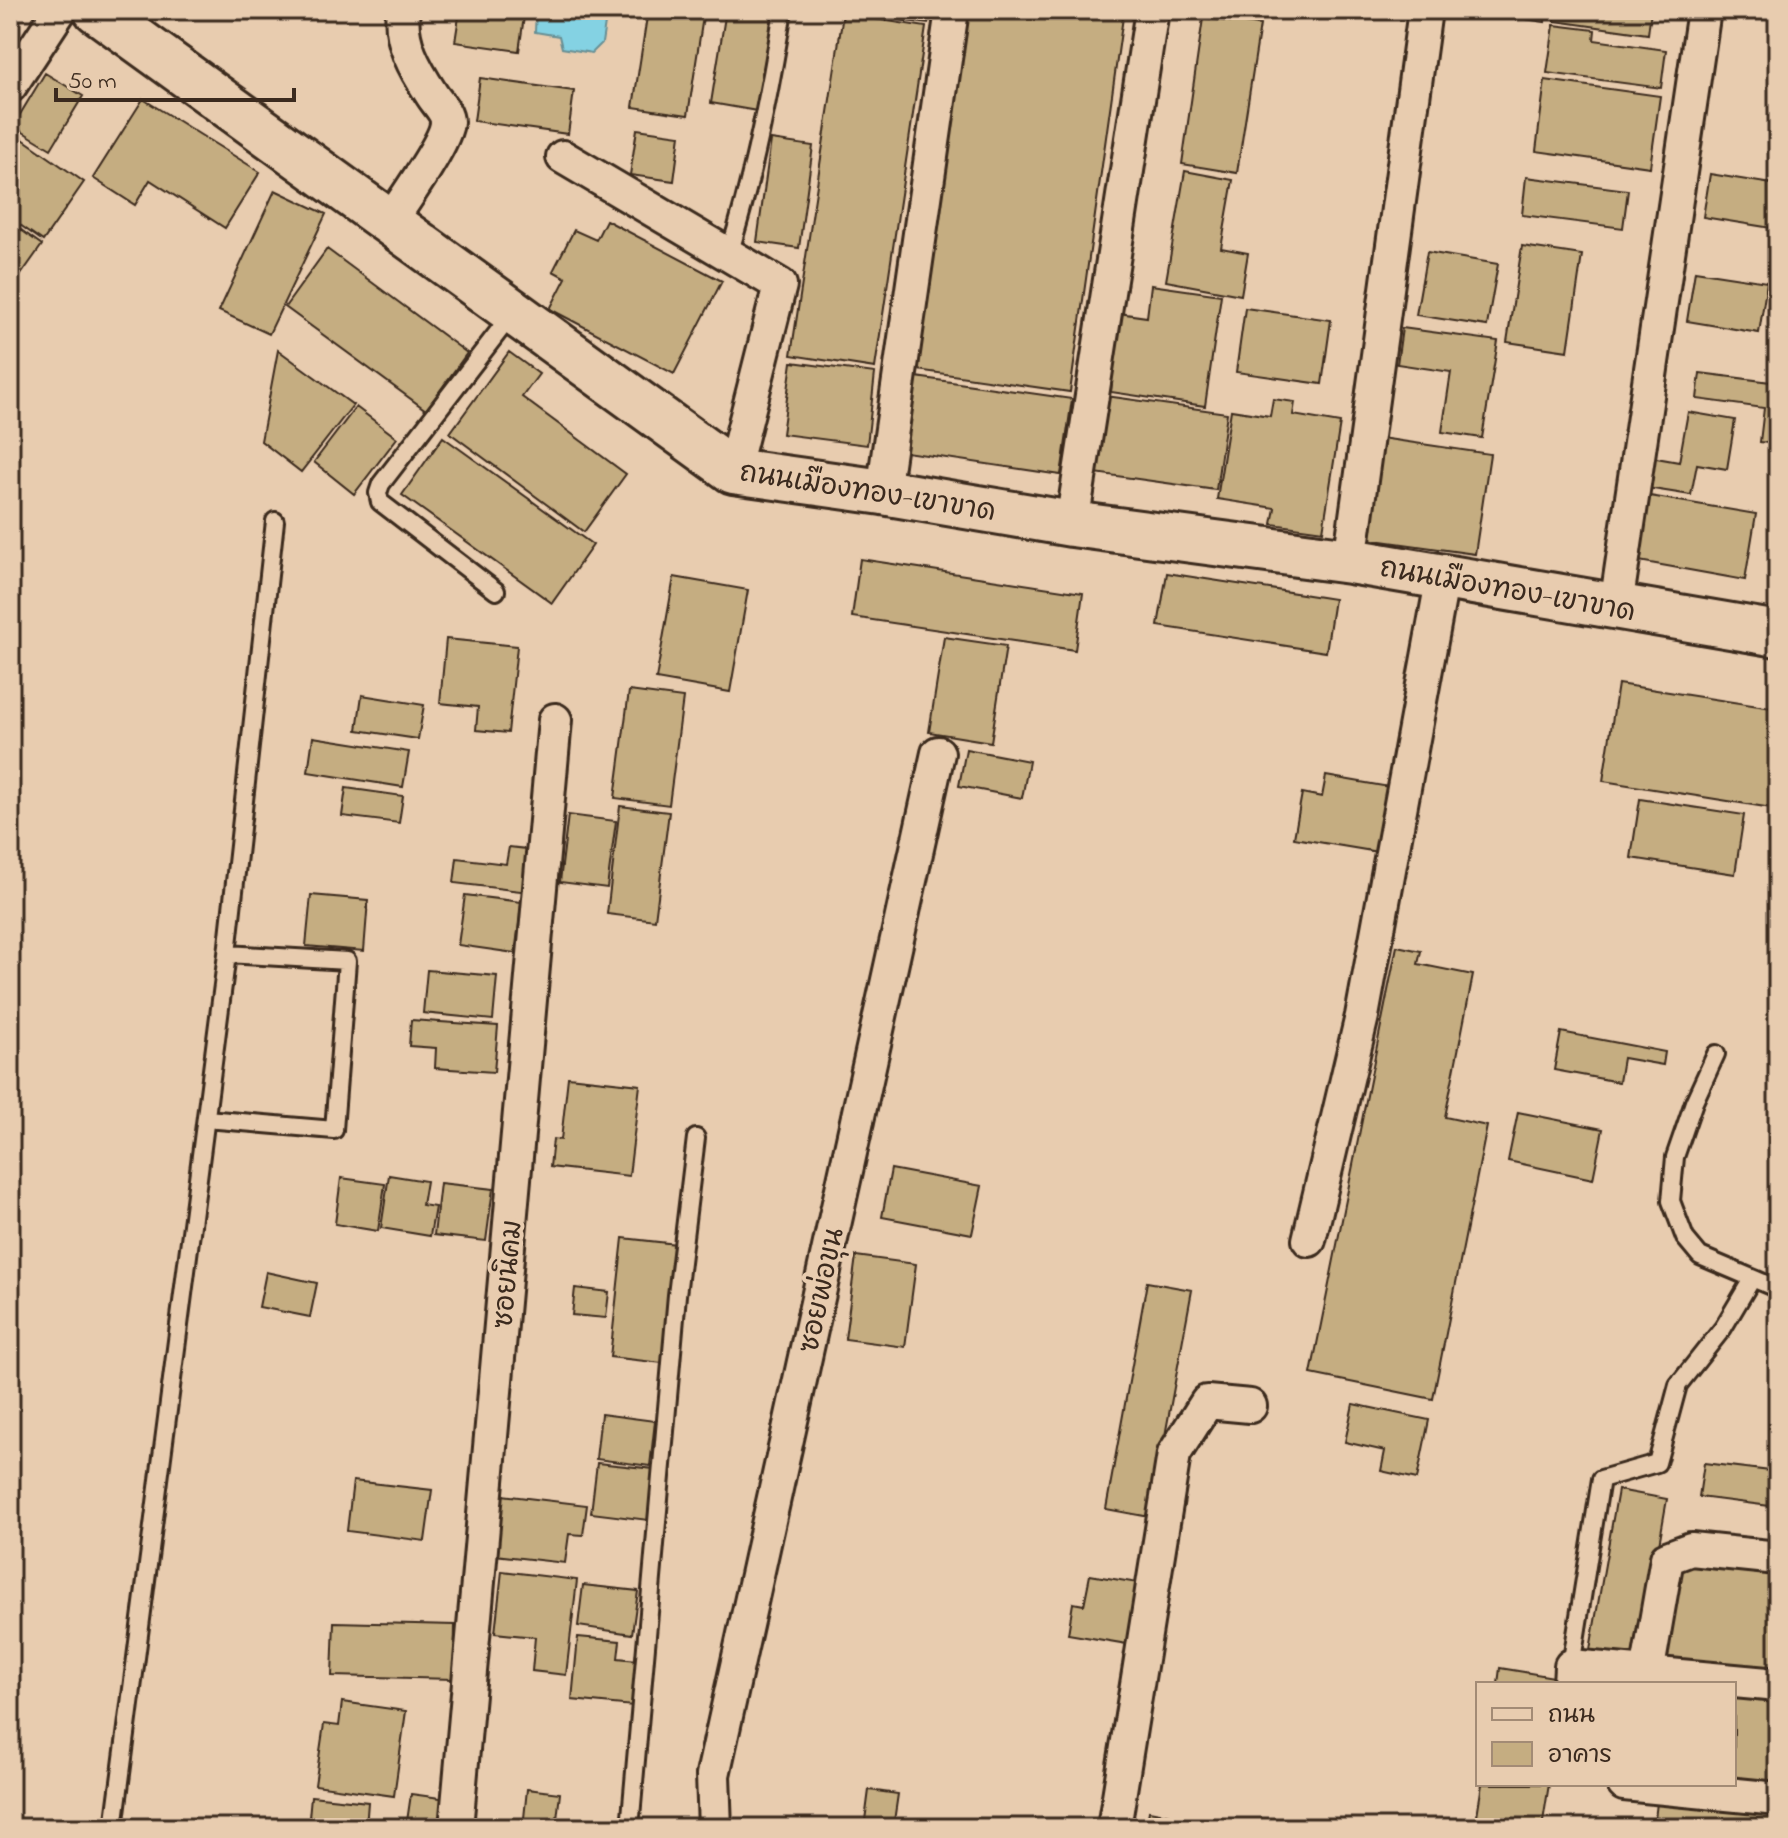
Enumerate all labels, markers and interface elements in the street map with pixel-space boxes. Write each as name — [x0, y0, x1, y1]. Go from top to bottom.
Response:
scale bar — [56, 52, 294, 102]
text: 50 m — [68, 65, 117, 100]
street label: ถนนเมืองทอง-เขาขาด — [736, 452, 999, 534]
street label: ถนนเมืองทอง-เขาขาด — [1376, 548, 1639, 634]
street label: ซอยนิคม — [484, 1218, 535, 1330]
street label: ซอยพ่อขุน — [789, 1224, 857, 1357]
legend — [1476, 1682, 1736, 1786]
text: ถนน — [1548, 1699, 1595, 1734]
text: อาคาร — [1548, 1739, 1612, 1774]

